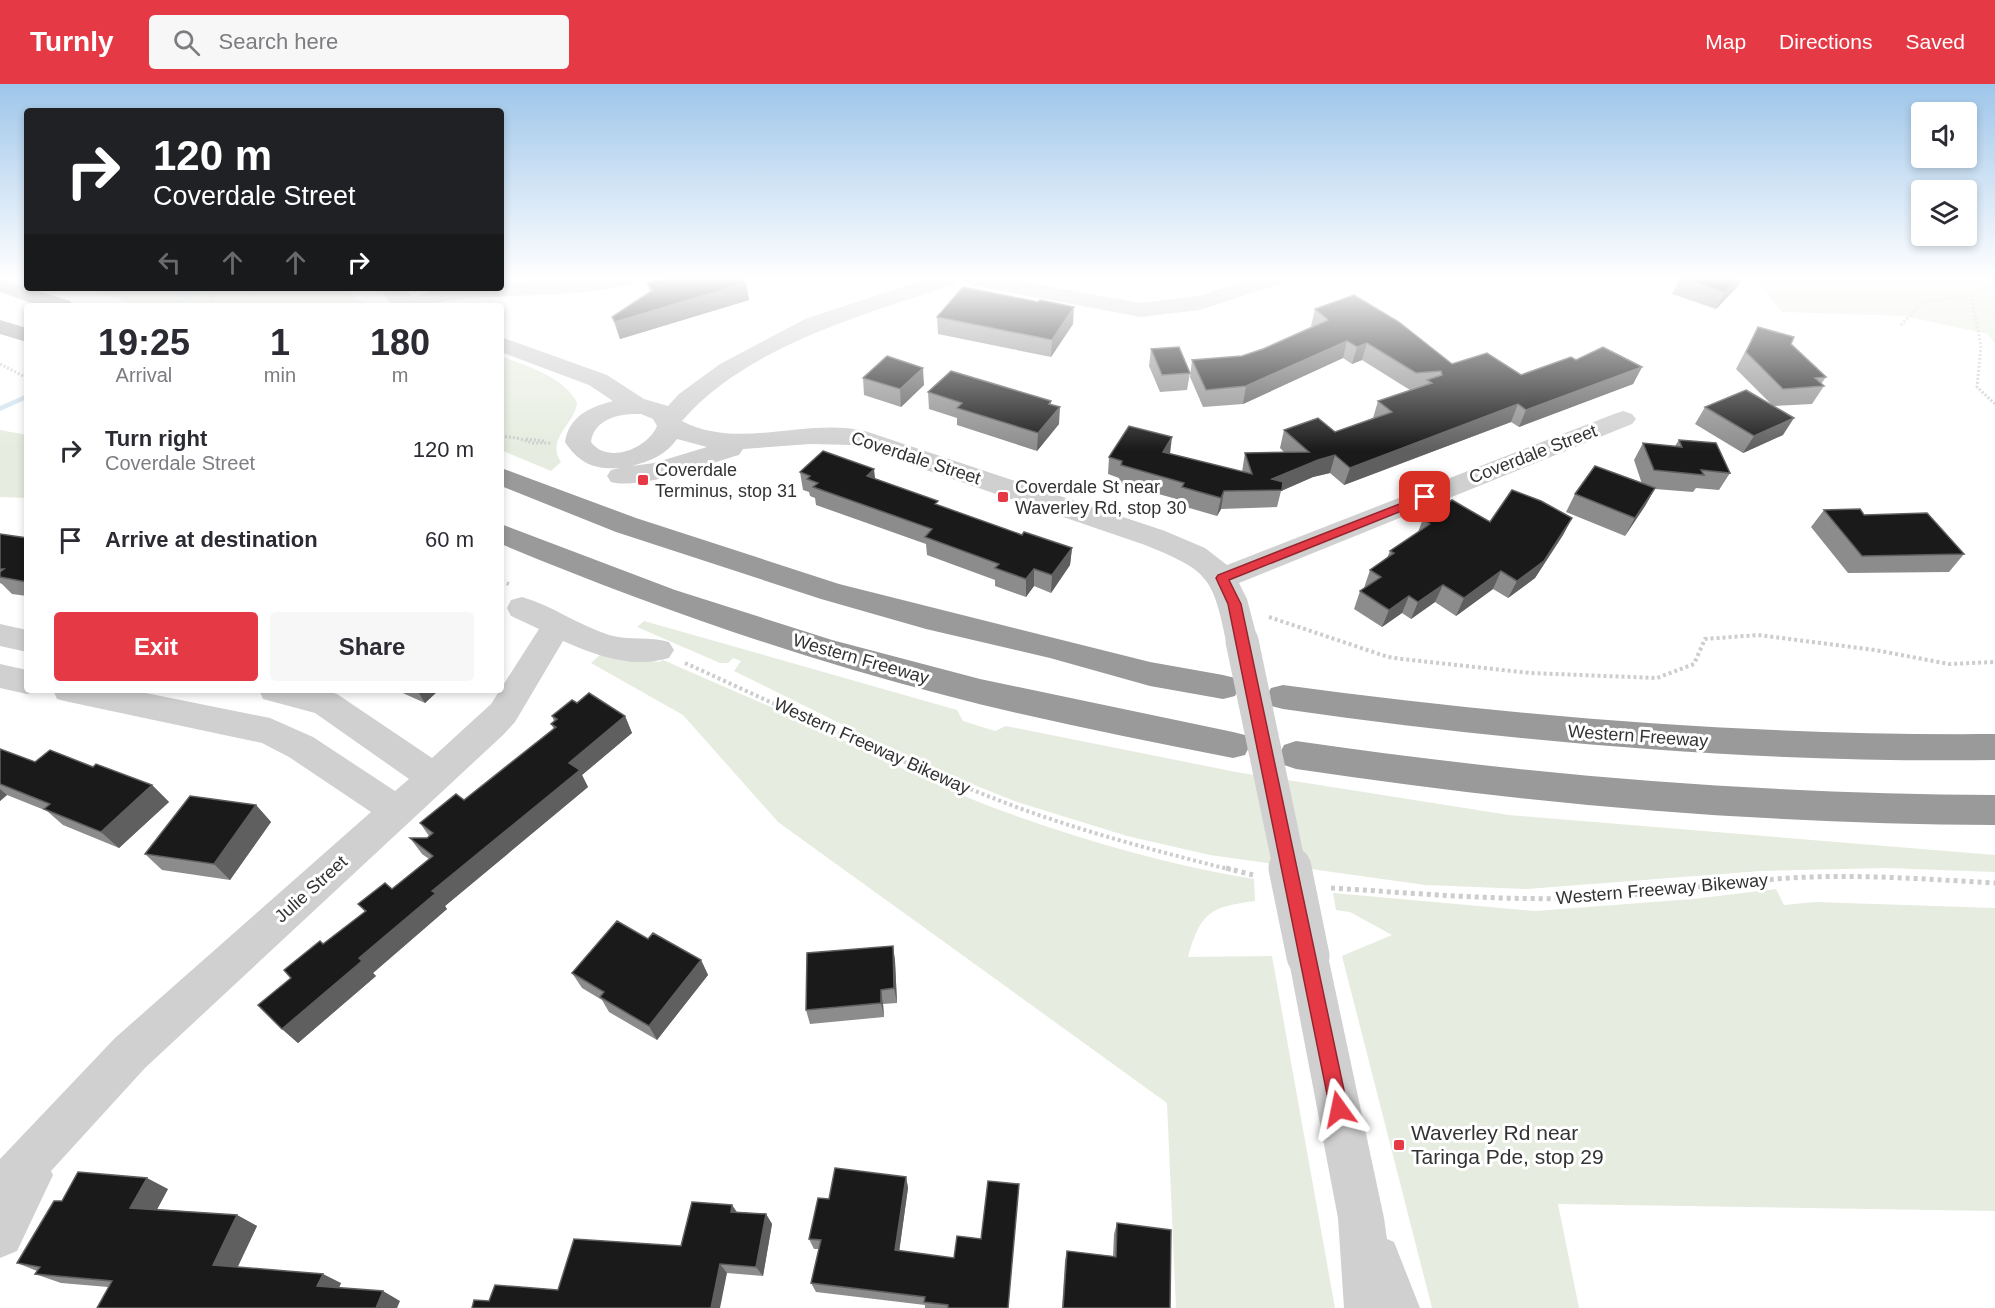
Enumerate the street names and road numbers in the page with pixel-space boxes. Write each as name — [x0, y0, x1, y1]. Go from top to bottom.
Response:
street label: Coverdale Street — [1466, 420, 1600, 488]
street label: Coverdale Street — [849, 428, 983, 488]
street label: Western Freeway — [791, 630, 931, 688]
street label: Western Freeway Bikeway — [771, 694, 973, 798]
street label: Western Freeway — [1567, 721, 1709, 751]
street label: Julie Street — [271, 851, 351, 927]
street label: Western Freeway Bikeway — [1555, 870, 1769, 908]

